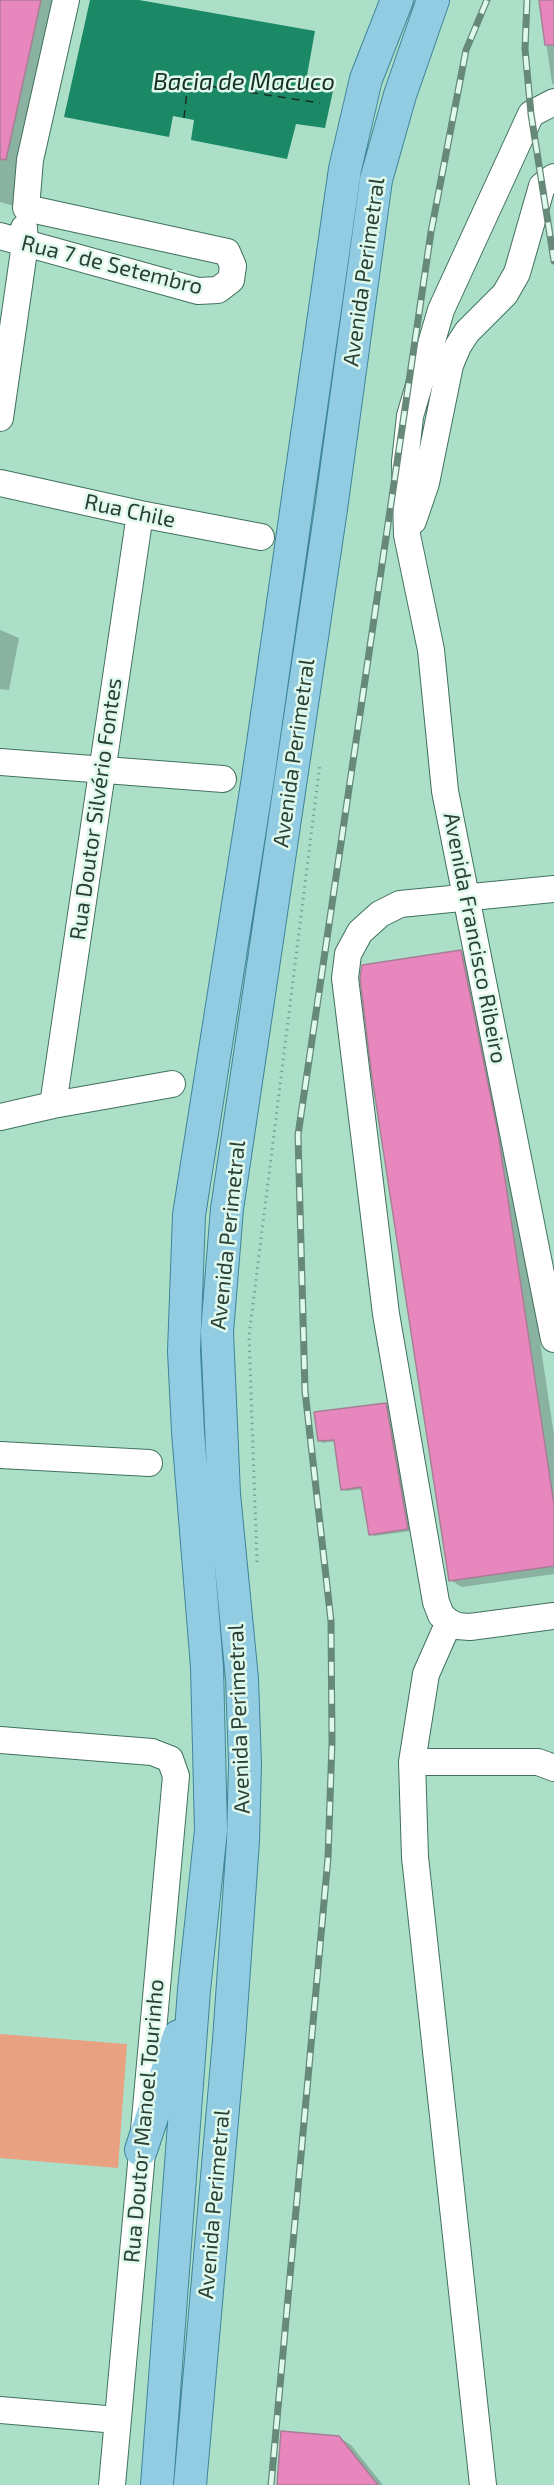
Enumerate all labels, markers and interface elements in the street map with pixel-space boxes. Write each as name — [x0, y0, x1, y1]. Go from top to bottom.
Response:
water label: Bacia de Macuco — [153, 68, 335, 96]
street label: Avenida Perimetral — [338, 176, 390, 368]
street label: Rua 7 de Setembro — [19, 230, 205, 300]
street label: Rua Chile — [82, 488, 178, 534]
street label: Avenida Perimetral — [268, 657, 320, 849]
street label: Rua Doutor Silvério Fontes — [65, 676, 127, 942]
street label: Avenida Francisco Ribeiro — [438, 810, 512, 1066]
street label: Avenida Perimetral — [205, 1139, 251, 1331]
street label: Avenida Perimetral — [222, 1623, 256, 1815]
street label: Rua Doutor Manoel Tourinho — [118, 1978, 170, 2264]
street label: Avenida Perimetral — [193, 2108, 235, 2300]

